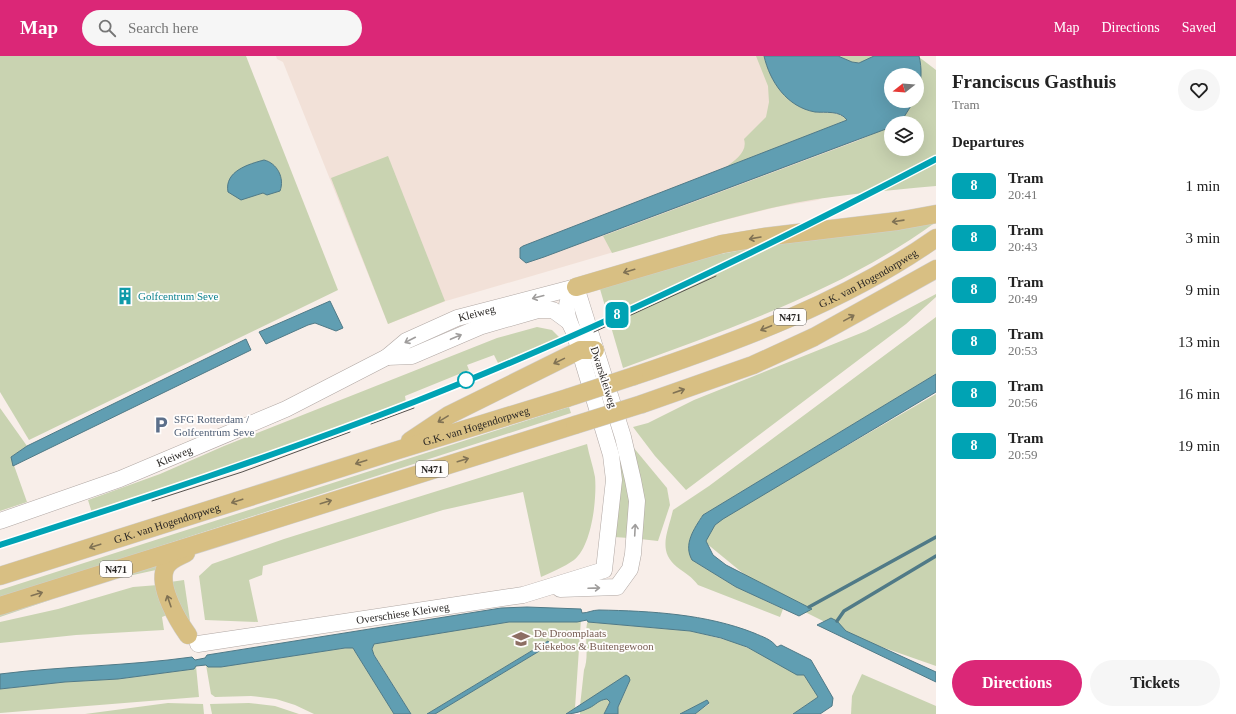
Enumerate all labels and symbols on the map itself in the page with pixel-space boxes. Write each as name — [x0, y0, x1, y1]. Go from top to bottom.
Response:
north arrow — [884, 68, 924, 108]
one-way arrow — [892, 217, 905, 225]
one-way arrow — [749, 234, 762, 242]
street label: G.K. van Hogendorpweg — [817, 246, 920, 310]
one-way arrow — [623, 268, 636, 275]
building icon: Golfcentrum Seve — [115, 286, 135, 306]
place label: Golfcentrum Seve — [138, 290, 218, 302]
one-way arrow — [532, 293, 545, 301]
street label: Kleiweg — [457, 302, 497, 323]
line badge: 8 — [604, 302, 630, 328]
road number: N471 — [774, 309, 806, 325]
one-way arrow — [842, 314, 854, 321]
one-way arrow — [760, 324, 772, 332]
one-way arrow — [449, 333, 461, 341]
one-way arrow — [404, 337, 416, 345]
street label: Dwarskleiweg — [588, 345, 620, 410]
one-way arrow — [553, 358, 565, 365]
unlabelled marker — [457, 371, 475, 389]
one-way arrow — [673, 387, 686, 394]
street label: G.K. van Hogendorpweg — [421, 404, 531, 448]
place label: SFG Rotterdam / Golfcentrum Seve — [174, 413, 254, 438]
parking icon: SFG Rotterdam / Golfcentrum Seve — [151, 415, 171, 435]
one-way arrow — [438, 415, 449, 423]
street label: Kleiweg — [155, 443, 194, 469]
one-way arrow — [456, 456, 469, 463]
one-way arrow — [355, 458, 367, 466]
road number: N471 — [416, 461, 448, 477]
one-way arrow — [231, 498, 244, 505]
one-way arrow — [319, 498, 332, 505]
street label: G.K. van Hogendorpweg — [112, 501, 222, 546]
one-way arrow — [631, 524, 639, 537]
one-way arrow — [89, 543, 102, 550]
road number: N471 — [100, 561, 132, 577]
one-way arrow — [587, 584, 600, 592]
one-way arrow — [31, 590, 44, 597]
one-way arrow — [165, 595, 172, 608]
street label: Overschiese Kleiweg — [355, 600, 450, 626]
place label: De Droomplaats Kiekebos & Buitengewoon — [534, 627, 654, 652]
school or university icon: De Droomplaats Kiekebos & Buitengewoon — [511, 629, 531, 649]

